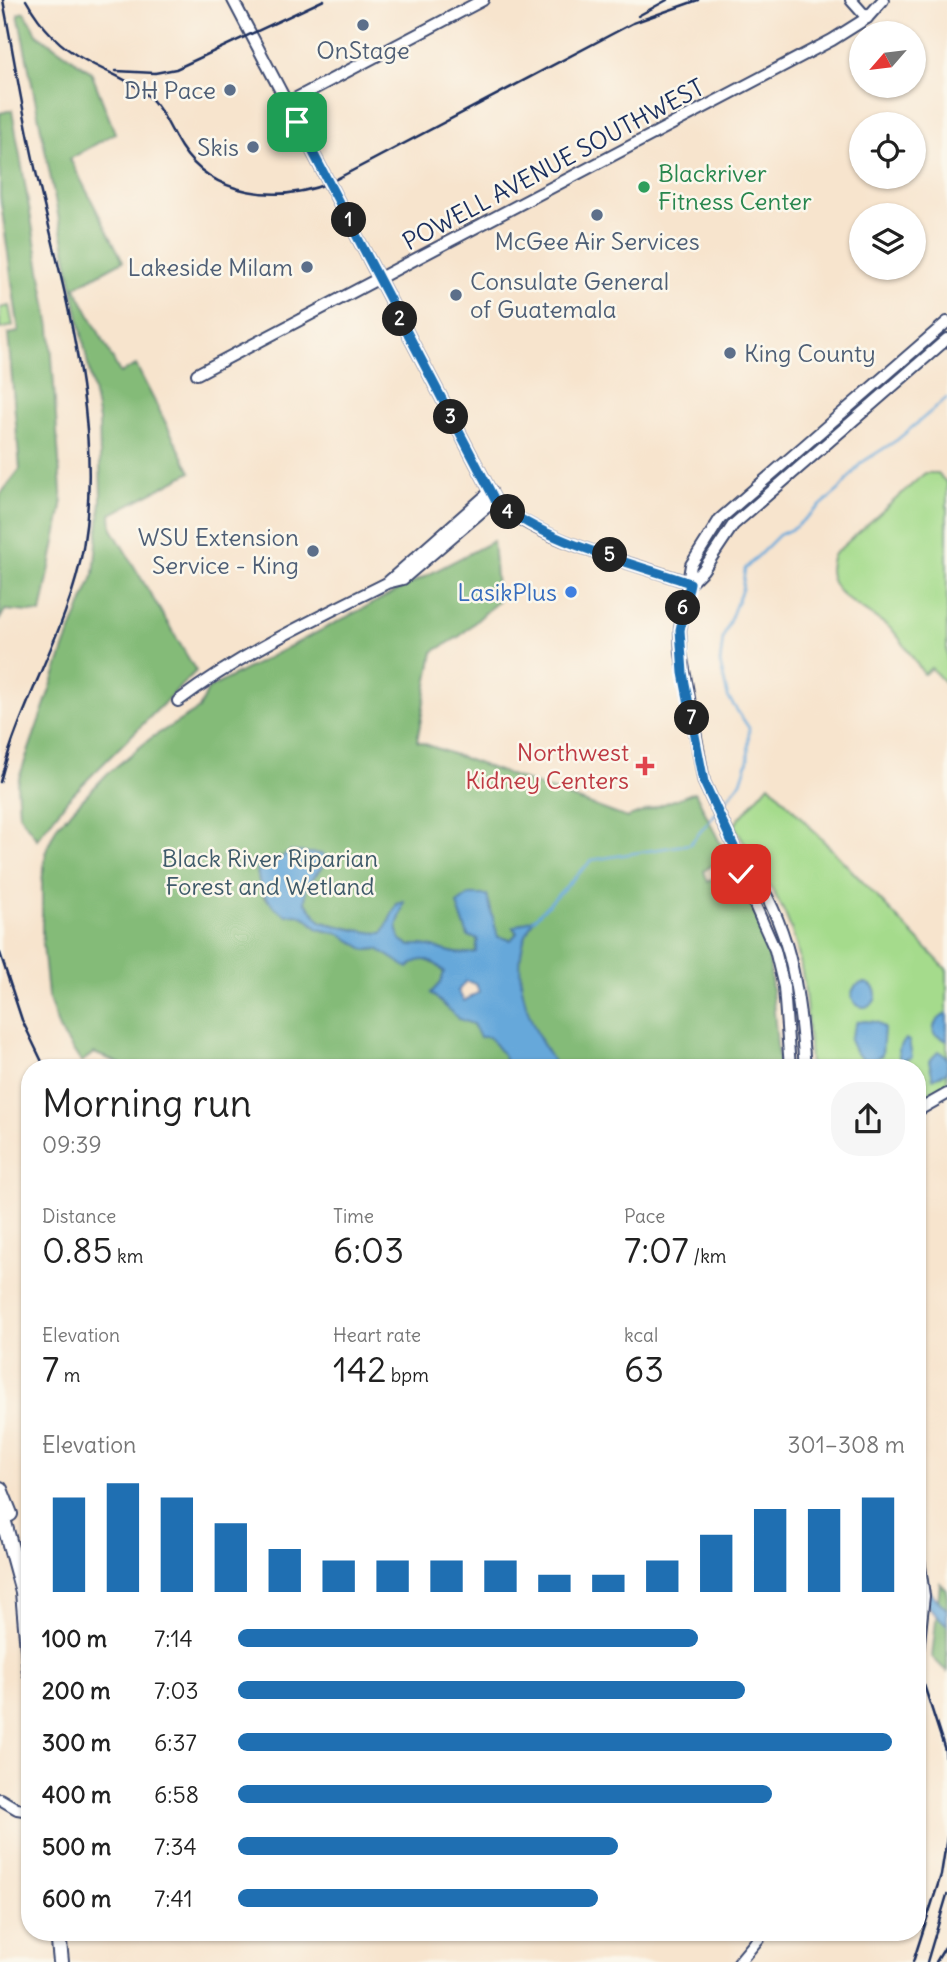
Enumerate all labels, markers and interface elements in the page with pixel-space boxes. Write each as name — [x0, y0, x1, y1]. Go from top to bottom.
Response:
marker: OnStage — [355, 17, 371, 33]
north arrow — [849, 21, 926, 98]
map controls — [849, 21, 926, 280]
place label: OnStage — [316, 35, 410, 65]
street label: POWELL AVENUE SOUTHWEST — [397, 72, 709, 256]
place label: DH Pace — [124, 75, 216, 105]
marker: DH Pace — [222, 82, 238, 98]
pin — [267, 92, 327, 152]
icon: arrive — [278, 103, 316, 141]
button: locate — [849, 112, 926, 189]
place label: Skis — [197, 132, 239, 162]
marker: Skis — [245, 139, 261, 155]
place label: Blackriver Fitness Center — [658, 158, 812, 216]
marker: Blackriver Fitness Center — [636, 179, 652, 195]
pin: 1 — [332, 202, 366, 238]
button: layers — [849, 203, 926, 280]
text: 1 — [345, 207, 352, 231]
marker: McGee Air Services — [589, 207, 605, 223]
place label: McGee Air Services — [494, 226, 700, 256]
place label: Lakeside Milam — [128, 252, 293, 282]
marker: Lakeside Milam — [299, 259, 315, 275]
place label: Consulate General of Guatemala — [470, 266, 669, 324]
marker: Consulate General of Guatemala — [448, 287, 464, 303]
pin: 2 — [382, 302, 418, 336]
text: 2 — [394, 306, 405, 330]
place label: King County — [744, 338, 876, 368]
marker: King County — [722, 345, 738, 361]
pin: 3 — [434, 400, 468, 434]
text: 3 — [445, 404, 456, 428]
pin: 4 — [490, 494, 526, 530]
text: 4 — [502, 499, 513, 523]
place label: WSU Extension Service - King — [138, 522, 299, 580]
pin: 5 — [592, 538, 628, 572]
text: 5 — [604, 542, 615, 566]
marker: WSU Extension Service - King — [305, 543, 321, 559]
place label: LasikPlus — [457, 577, 557, 607]
marker: LasikPlus — [563, 584, 579, 600]
pin: 6 — [666, 590, 700, 626]
text: 6 — [677, 595, 688, 619]
pin: 7 — [674, 700, 710, 736]
text: 7 — [687, 705, 696, 729]
place label: Northwest Kidney Centers — [465, 737, 629, 795]
marker: Northwest Kidney Centers — [635, 756, 655, 776]
park label: Black River Riparian Forest and Wetland — [162, 843, 378, 901]
pin — [711, 844, 771, 904]
icon: check — [722, 855, 760, 893]
text: Morning run — [42, 1080, 252, 1127]
button: share — [831, 1082, 905, 1156]
text: 09:39 — [42, 1130, 102, 1159]
text: Distance — [42, 1204, 116, 1228]
text: Time — [333, 1204, 374, 1228]
text: Pace — [624, 1204, 665, 1228]
text: 0.85 — [42, 1228, 113, 1272]
text: 6:03 — [333, 1228, 404, 1272]
text: 7:07 — [624, 1228, 689, 1272]
text: km — [113, 1244, 143, 1268]
text: /km — [689, 1244, 727, 1268]
text: Elevation — [42, 1323, 120, 1347]
text: Heart rate — [333, 1323, 421, 1347]
text: kcal — [624, 1323, 658, 1347]
text: 7 — [42, 1347, 59, 1391]
text: 142 — [333, 1347, 386, 1391]
text: 63 — [624, 1347, 664, 1391]
text: m — [59, 1363, 80, 1387]
text: bpm — [386, 1363, 429, 1387]
text: Elevation — [42, 1430, 136, 1459]
text: 301–308 m — [788, 1430, 905, 1459]
text: 100 m — [42, 1624, 107, 1653]
text: 7:14 — [154, 1624, 193, 1653]
text: 200 m — [42, 1676, 111, 1705]
text: 7:03 — [154, 1676, 199, 1705]
text: 300 m — [42, 1728, 111, 1757]
text: 6:37 — [154, 1728, 197, 1757]
text: 400 m — [42, 1780, 111, 1809]
text: 6:58 — [154, 1780, 199, 1809]
text: 500 m — [42, 1832, 111, 1861]
text: 7:34 — [154, 1832, 197, 1861]
text: 600 m — [42, 1884, 111, 1913]
text: 7:41 — [154, 1884, 193, 1913]

